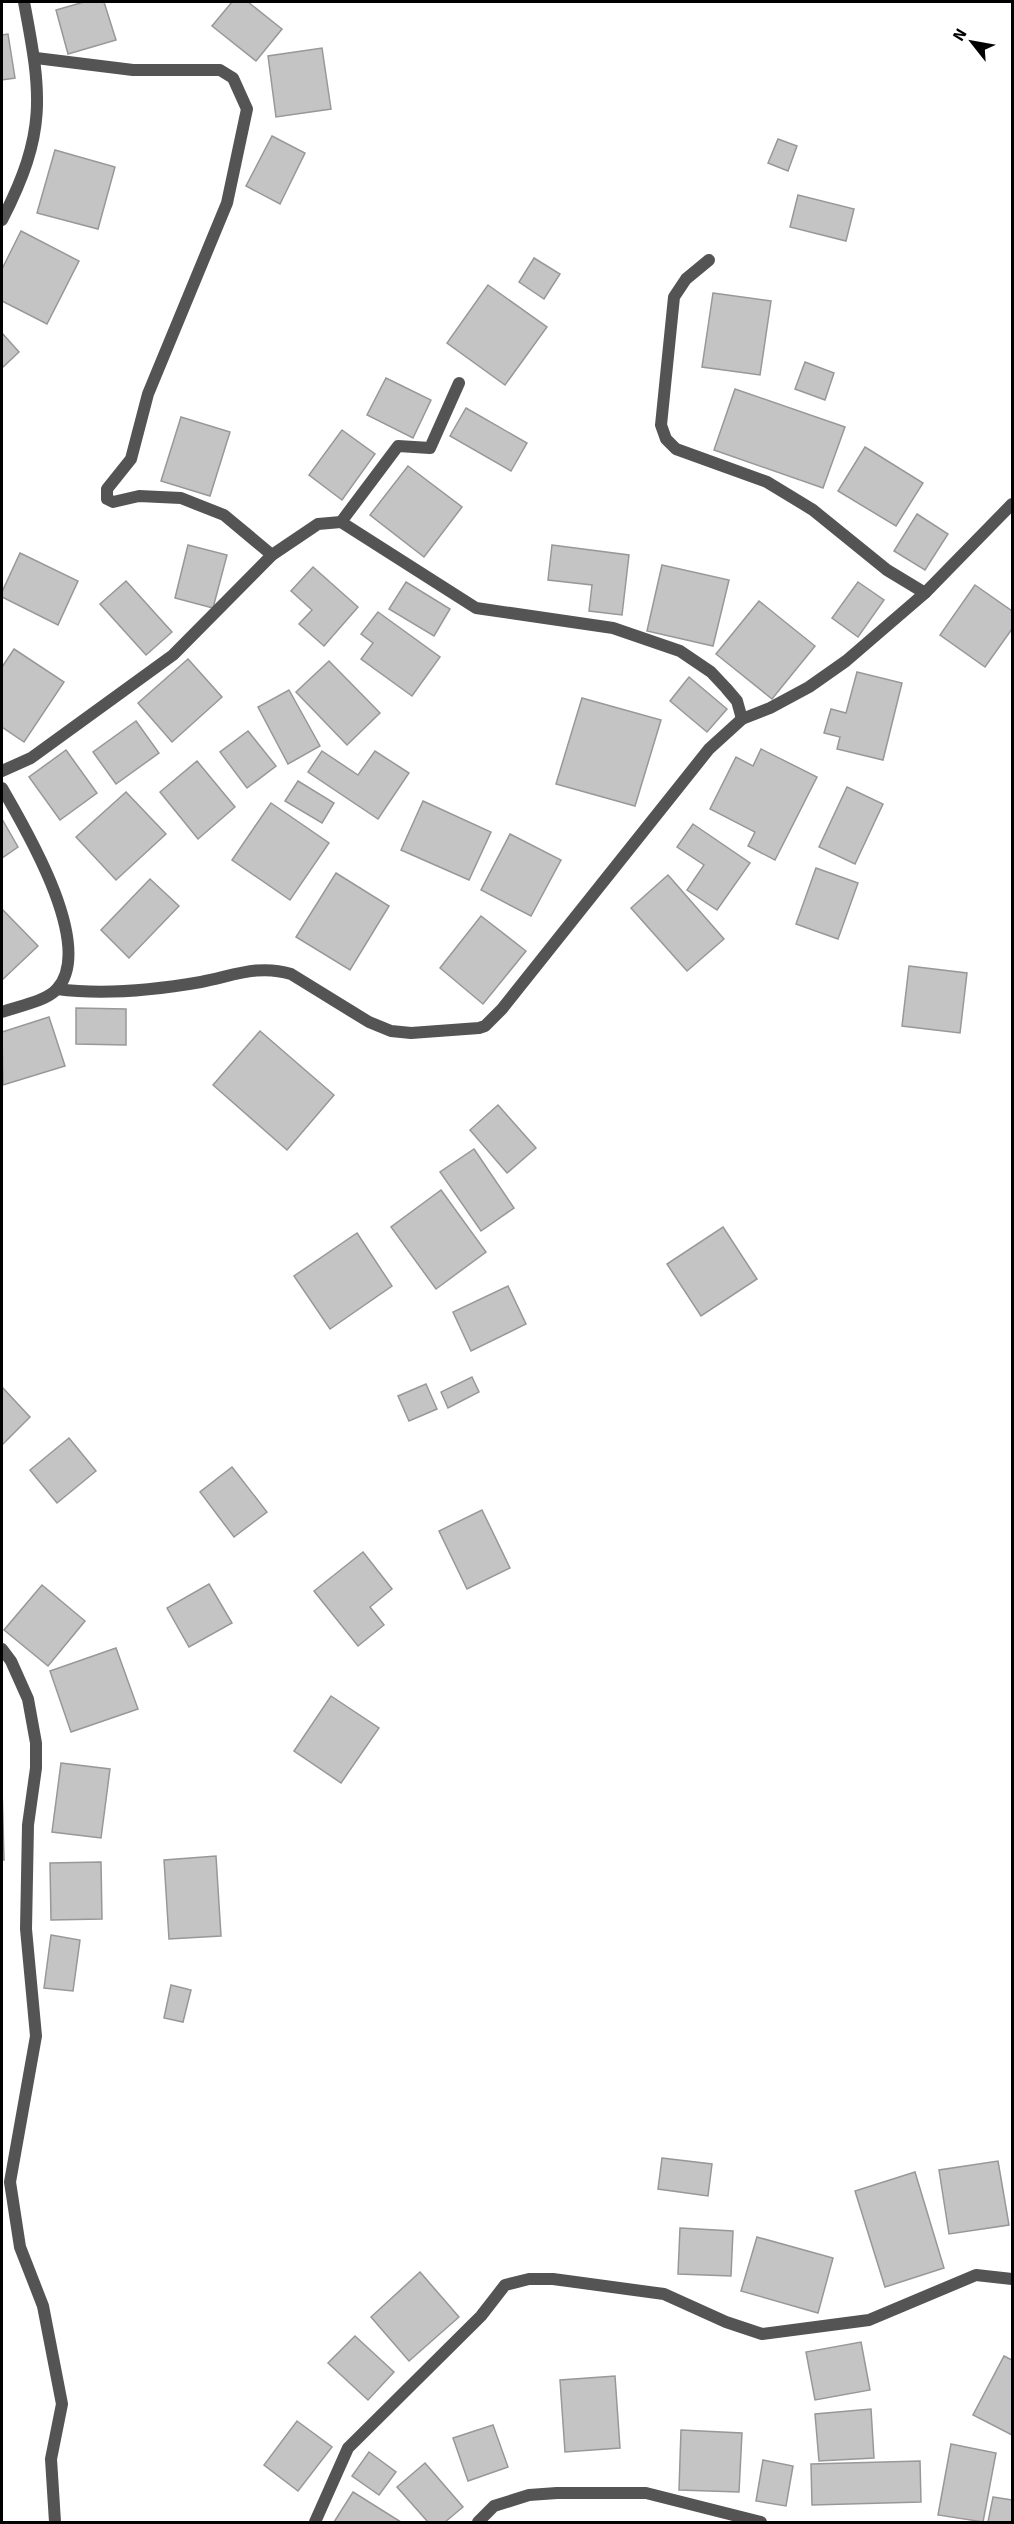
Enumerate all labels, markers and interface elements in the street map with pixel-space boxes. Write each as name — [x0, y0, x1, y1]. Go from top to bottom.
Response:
north arrow — [942, 12, 1002, 72]
text: N — [949, 25, 971, 45]

